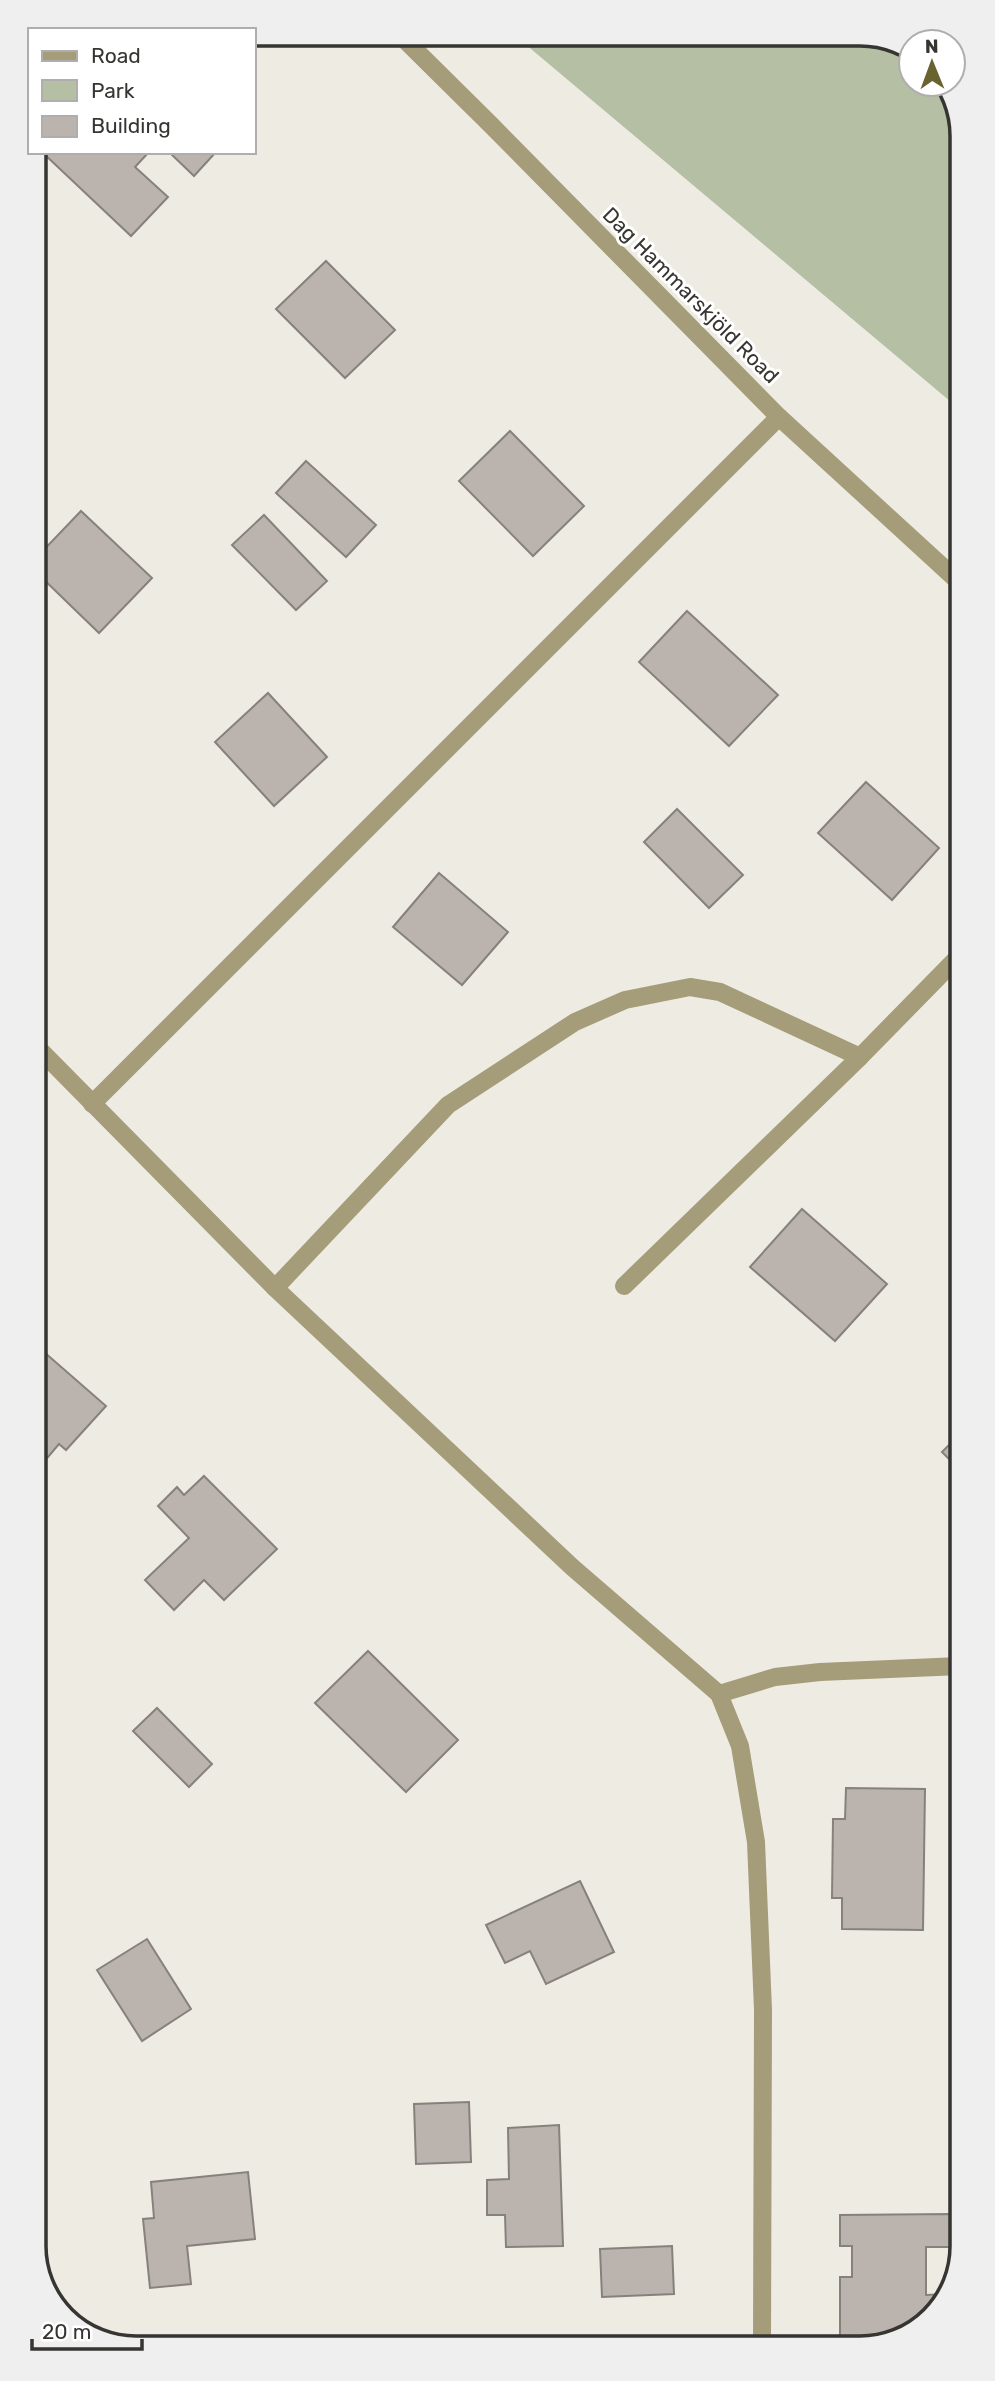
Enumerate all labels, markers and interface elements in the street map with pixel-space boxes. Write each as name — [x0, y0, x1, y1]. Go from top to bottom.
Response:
legend — [28, 28, 256, 154]
north arrow — [897, 28, 967, 98]
text: N — [925, 35, 939, 58]
text: Road — [91, 43, 141, 68]
text: Park — [91, 78, 135, 103]
text: Building — [91, 113, 171, 138]
street label: Dag Hammarskjöld Road — [598, 202, 784, 388]
scale bar — [32, 2308, 142, 2352]
text: 20 m — [42, 2319, 91, 2344]

